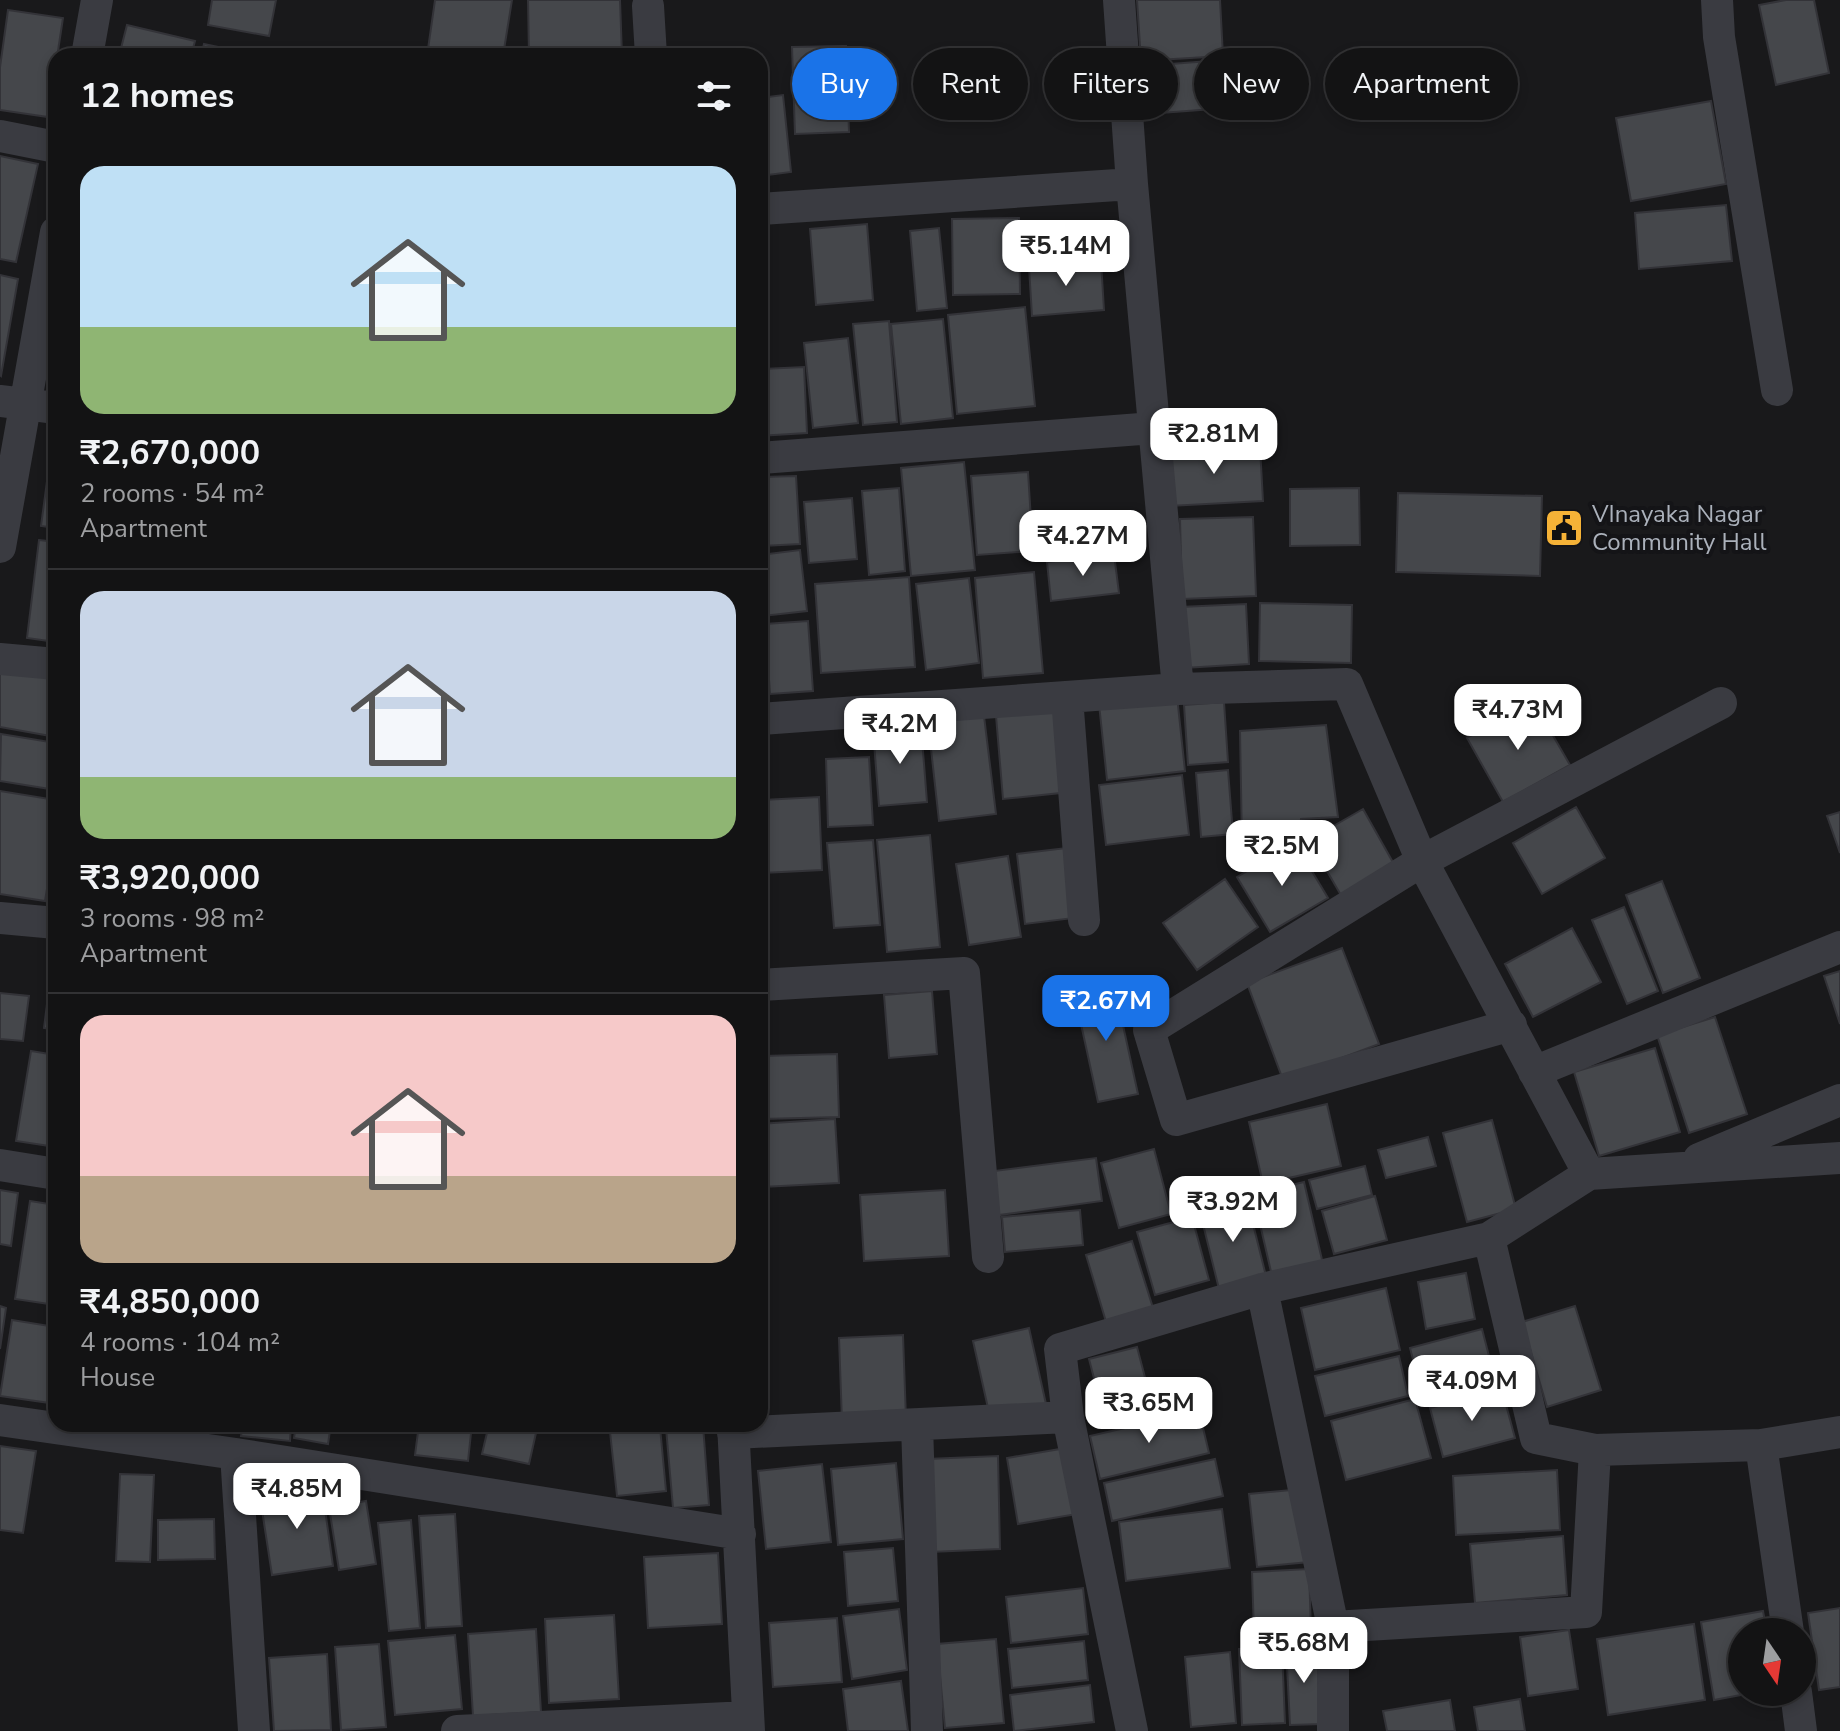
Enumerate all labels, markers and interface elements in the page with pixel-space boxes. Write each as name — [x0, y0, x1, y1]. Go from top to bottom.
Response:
chip: Buy — [792, 48, 897, 120]
chip: Rent — [913, 48, 1028, 120]
chip: Filters — [1044, 48, 1178, 120]
chip: New — [1194, 48, 1309, 120]
chip: Apartment — [1325, 48, 1518, 120]
text: 12 homes — [80, 73, 234, 119]
icon: filters — [692, 74, 736, 118]
icon: home — [336, 218, 480, 362]
pin: ₹5.14M — [1001, 220, 1131, 288]
text: ₹5.14M — [1020, 228, 1112, 263]
pin: ₹2.81M — [1149, 408, 1279, 476]
text: ₹2.81M — [1168, 416, 1260, 451]
text: ₹2,670,000 — [80, 430, 260, 476]
text: 2 rooms · 54 m² — [80, 476, 264, 511]
place label: VInayaka Nagar Community Hall — [1591, 498, 1767, 558]
public building icon: VInayaka Nagar Community Hall — [1543, 507, 1585, 549]
pin: ₹4.27M — [1018, 510, 1148, 578]
text: Apartment — [80, 511, 207, 546]
text: ₹4.27M — [1037, 518, 1129, 553]
icon: home — [336, 643, 480, 787]
pin: ₹4.73M — [1453, 684, 1583, 752]
text: ₹4.73M — [1472, 692, 1564, 727]
pin: ₹4.2M — [844, 698, 956, 766]
text: ₹4.2M — [862, 706, 938, 741]
pin: ₹2.5M — [1226, 820, 1338, 888]
text: ₹2.5M — [1244, 828, 1320, 863]
text: ₹3,920,000 — [80, 855, 260, 901]
text: 3 rooms · 98 m² — [80, 901, 264, 936]
text: Apartment — [80, 936, 207, 971]
pin: ₹2.67M — [1041, 975, 1171, 1043]
text: ₹2.67M — [1060, 983, 1152, 1018]
icon: home — [336, 1067, 480, 1211]
pin: ₹3.92M — [1168, 1176, 1298, 1244]
text: ₹3.92M — [1187, 1184, 1279, 1219]
text: ₹4,850,000 — [80, 1279, 260, 1325]
text: 4 rooms · 104 m² — [80, 1325, 280, 1360]
pin: ₹4.09M — [1407, 1355, 1537, 1423]
text: House — [80, 1360, 155, 1395]
text: ₹4.09M — [1426, 1363, 1518, 1398]
pin: ₹3.65M — [1084, 1377, 1214, 1445]
text: ₹3.65M — [1103, 1385, 1195, 1420]
pin: ₹4.85M — [232, 1463, 362, 1531]
text: ₹4.85M — [251, 1471, 343, 1506]
pin: ₹5.68M — [1239, 1617, 1369, 1685]
north arrow — [1728, 1618, 1816, 1706]
map controls — [1728, 1618, 1816, 1706]
text: ₹5.68M — [1258, 1625, 1350, 1660]

